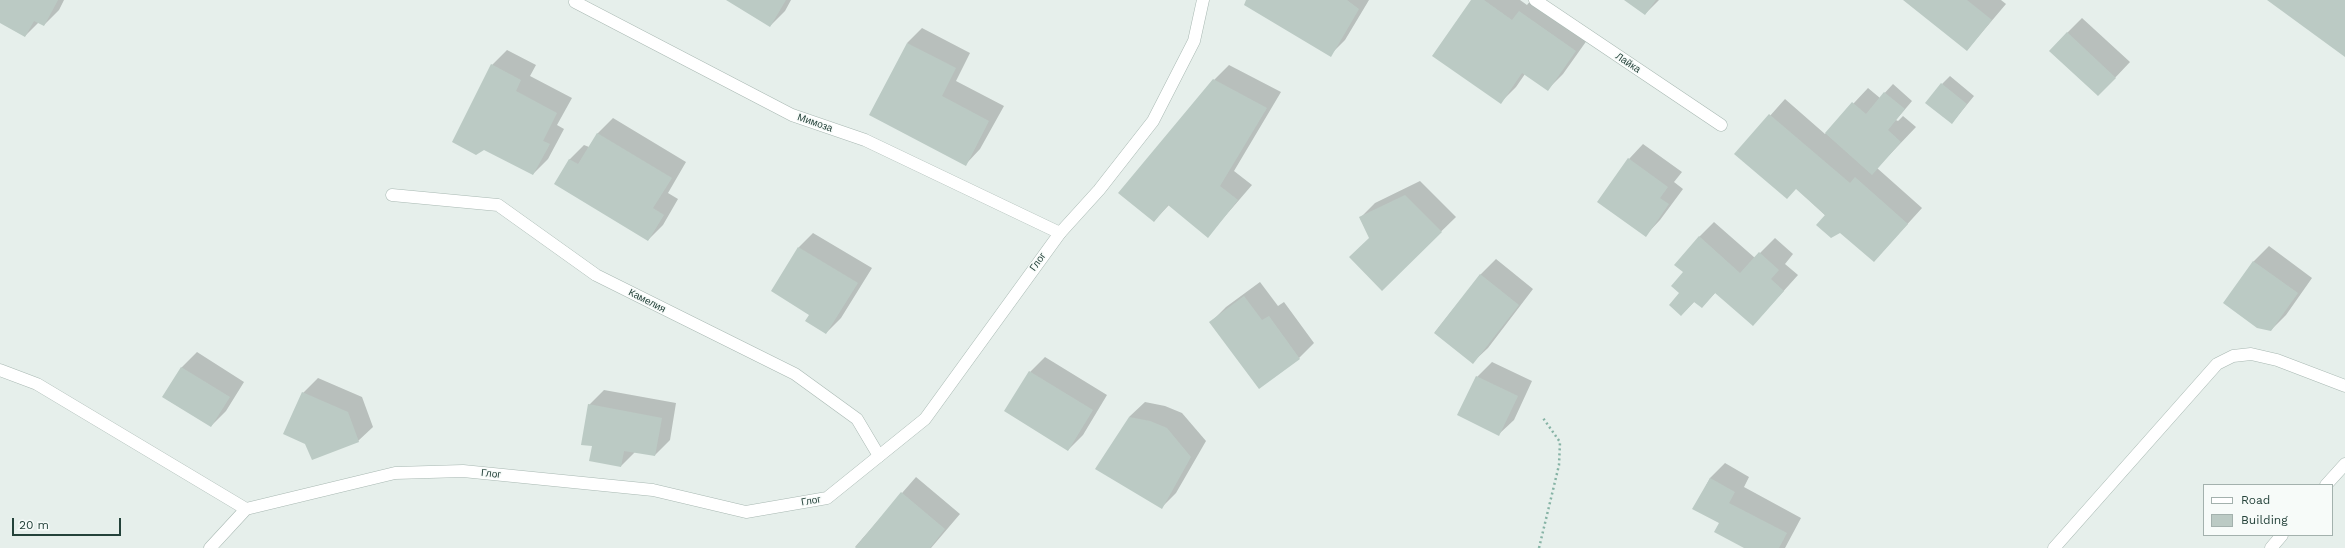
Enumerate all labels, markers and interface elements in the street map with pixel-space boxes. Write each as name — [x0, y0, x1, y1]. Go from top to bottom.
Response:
street label: Лайка — [1613, 50, 1643, 76]
street label: Мимоза — [796, 111, 834, 135]
street label: Глог — [1027, 250, 1049, 274]
street label: Камелия — [626, 286, 668, 316]
street label: Глог — [480, 467, 502, 481]
legend — [2203, 484, 2333, 536]
street label: Глог — [800, 493, 822, 509]
text: Road — [2241, 493, 2270, 507]
scale bar — [14, 510, 123, 536]
text: Building — [2241, 513, 2288, 527]
text: 20 m — [19, 518, 49, 532]

